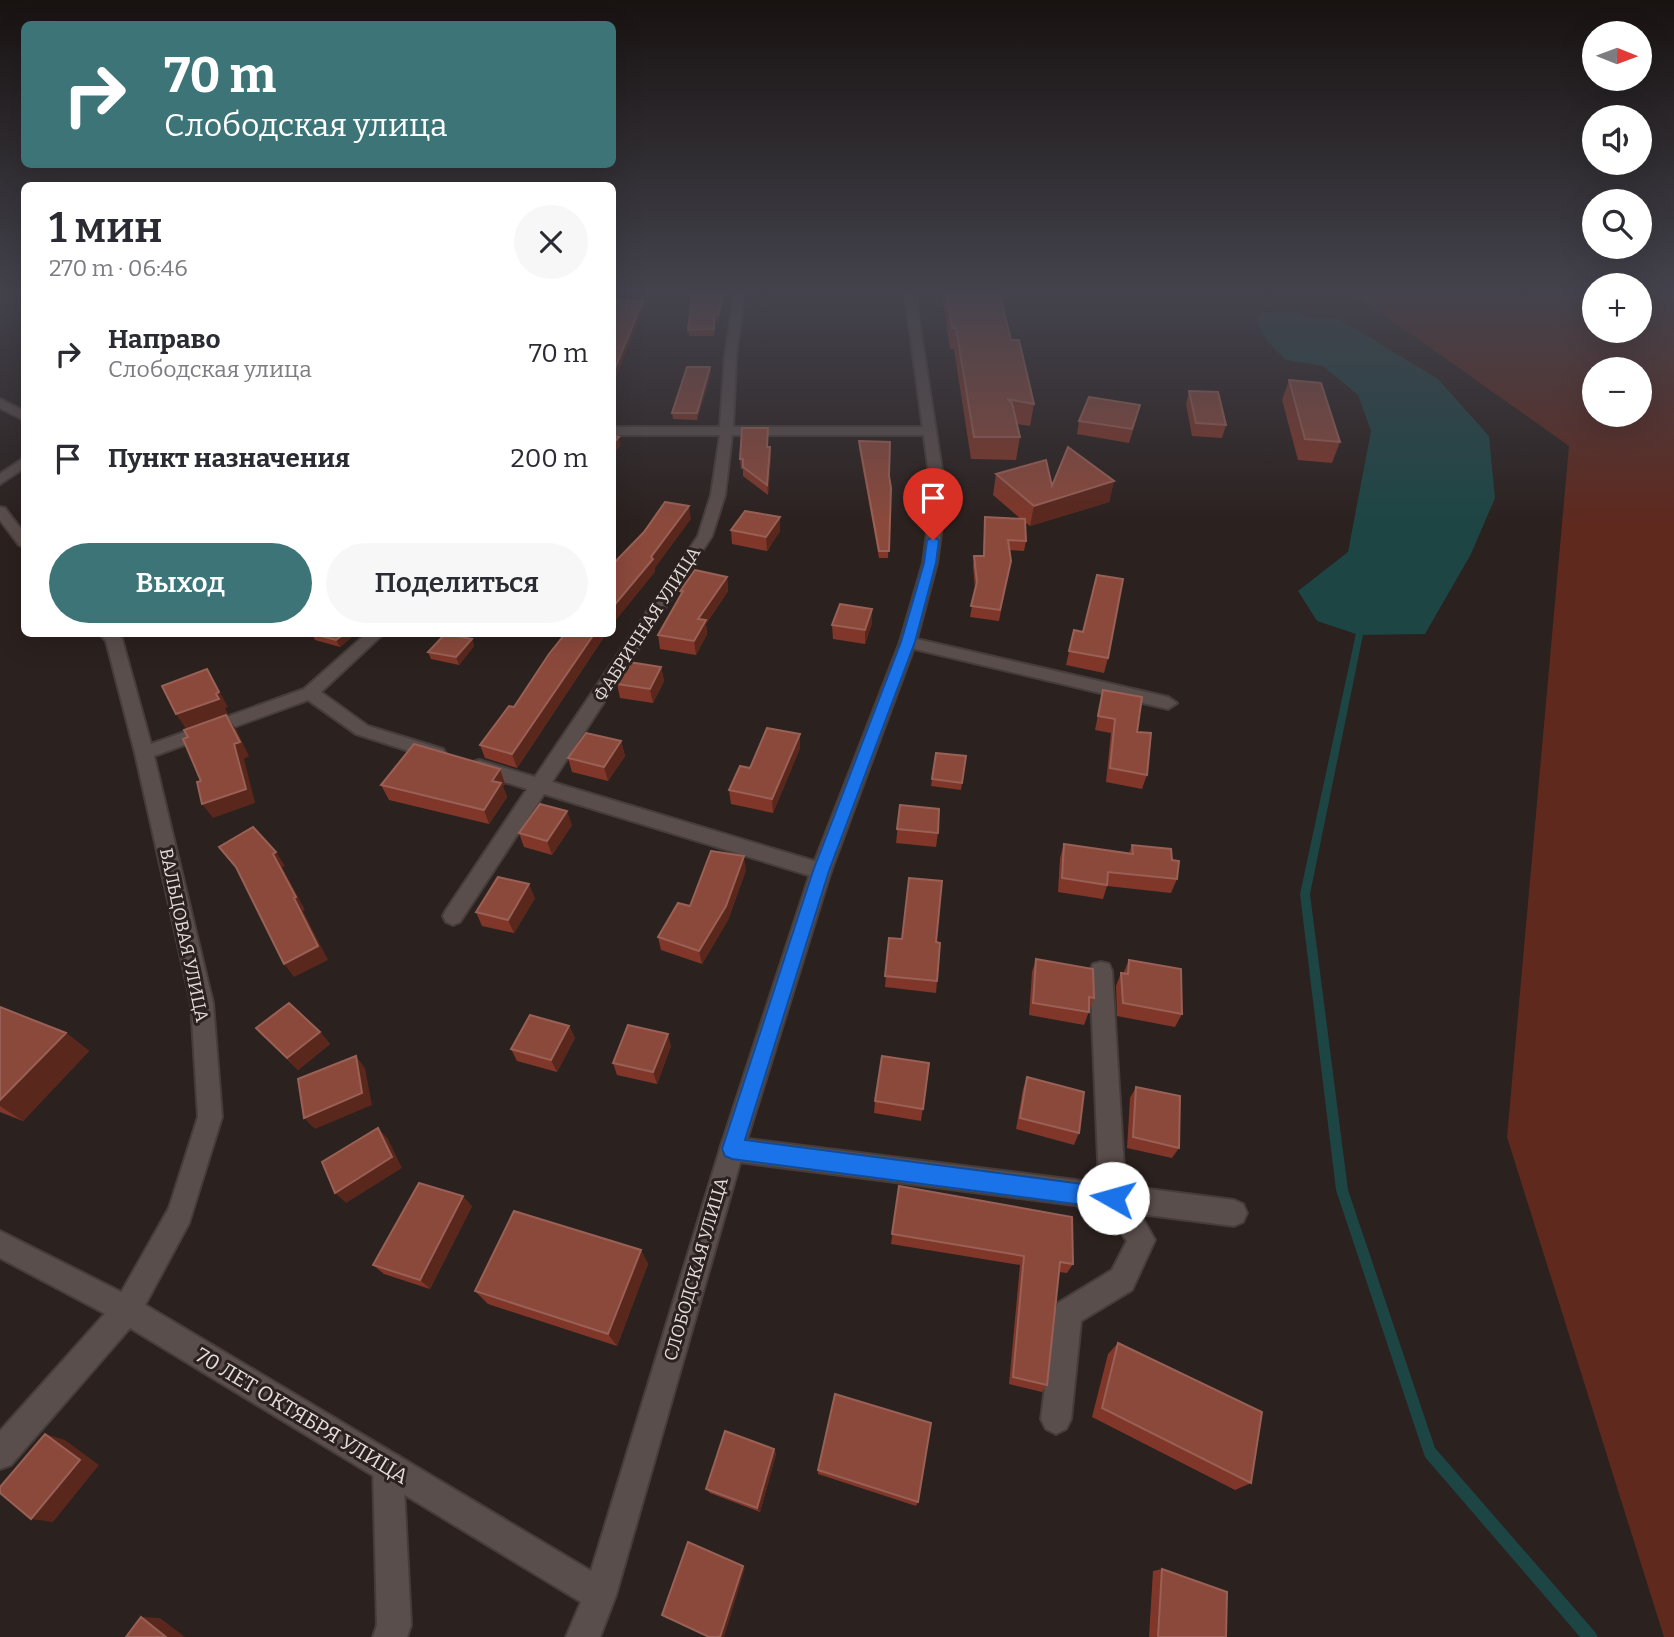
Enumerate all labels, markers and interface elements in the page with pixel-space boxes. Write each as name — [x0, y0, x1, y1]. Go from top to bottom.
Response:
north arrow — [1582, 21, 1652, 91]
map controls — [1582, 21, 1652, 427]
text: 70 m — [164, 46, 276, 105]
icon: right — [49, 49, 140, 140]
button: sound — [1582, 105, 1652, 175]
text: Слободская улица — [164, 106, 448, 144]
button: search — [1582, 189, 1652, 259]
text: 1 мин — [49, 203, 162, 253]
button: close — [514, 205, 588, 279]
text: 270 m · 06:46 — [49, 254, 188, 282]
button: + — [1582, 273, 1652, 343]
text: Направо — [108, 324, 221, 355]
icon: right — [49, 335, 87, 373]
text: 70 m — [529, 338, 588, 369]
text: Слободская улица — [108, 355, 312, 383]
button: − — [1582, 357, 1652, 427]
icon: arrive — [49, 440, 87, 478]
text: Пункт назначения — [108, 443, 350, 474]
text: 200 m — [511, 443, 588, 474]
pin — [903, 468, 963, 540]
icon: arrive — [914, 479, 952, 517]
street label: ФАБРИЧНАЯ УЛИЦА — [589, 542, 705, 705]
button: Выход — [49, 543, 312, 623]
button: Поделиться — [326, 543, 588, 623]
street label: ВАЛЬЦОВАЯ УЛИЦА — [155, 846, 213, 1024]
position arrow — [1076, 1161, 1150, 1235]
street label: СЛОБОДСКАЯ УЛИЦА — [659, 1174, 733, 1363]
street label: 70 ЛЕТ ОКТЯБРЯ УЛИЦА — [191, 1342, 413, 1490]

